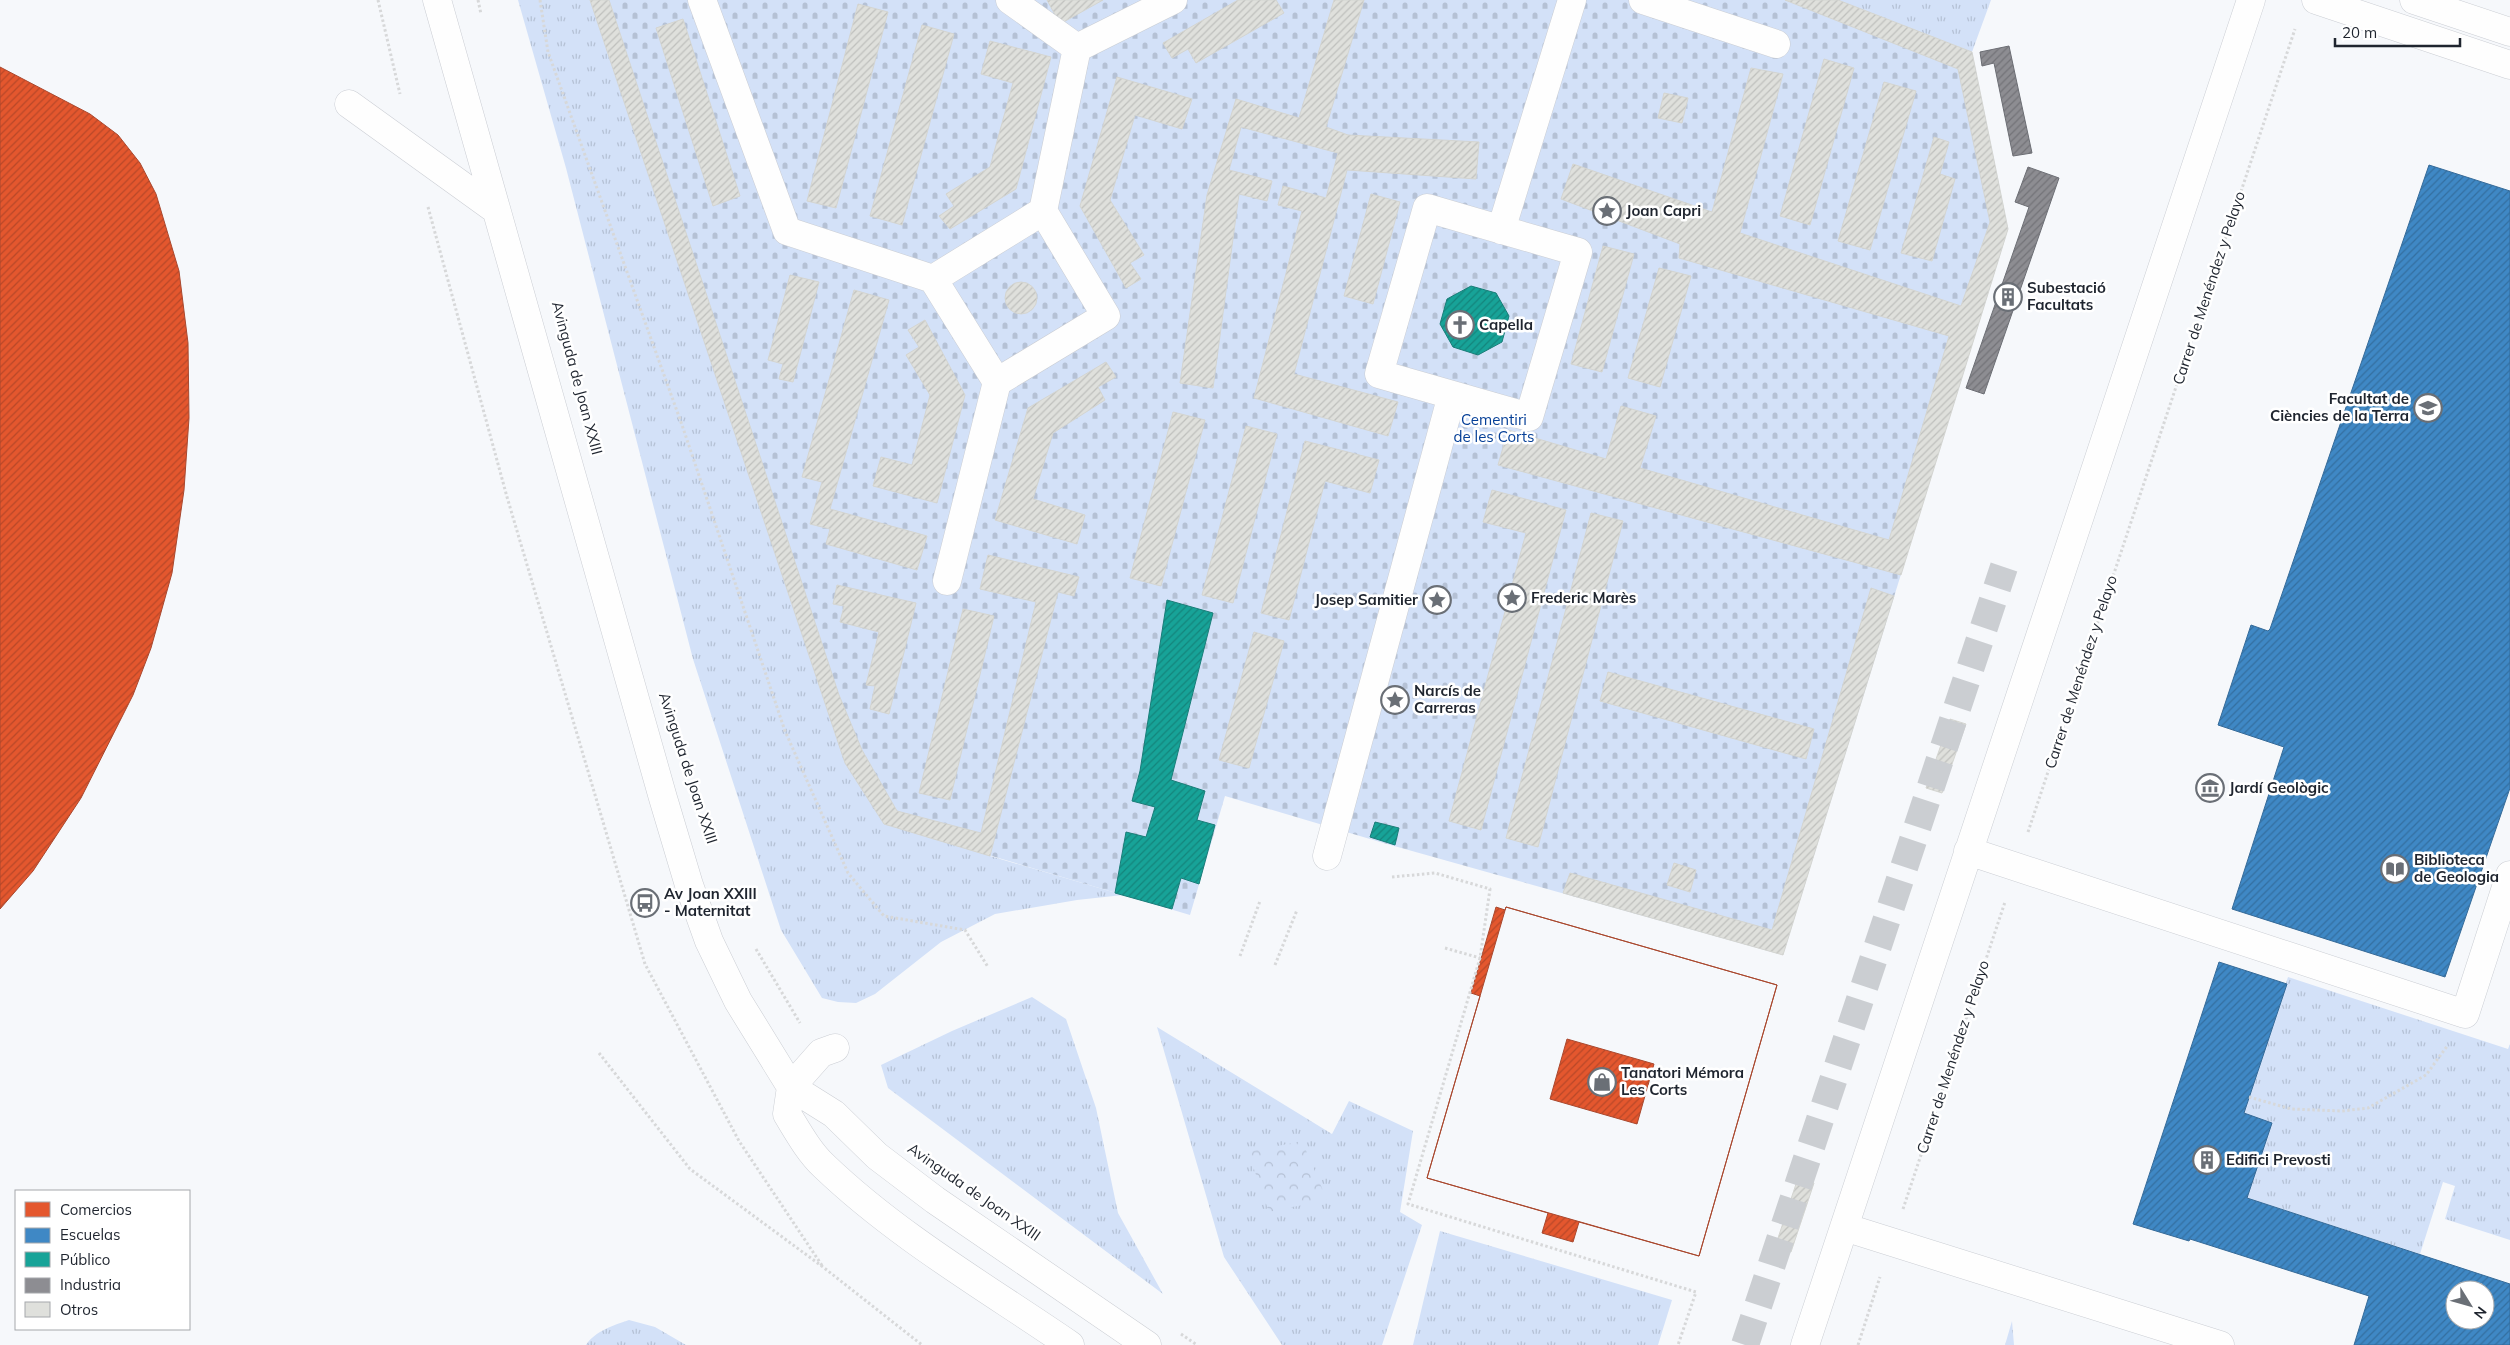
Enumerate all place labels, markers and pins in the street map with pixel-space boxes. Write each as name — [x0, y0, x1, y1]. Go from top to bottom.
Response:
place icon: Joan Capri — [1592, 196, 1622, 226]
place label: Joan Capri — [1626, 201, 1701, 220]
place label: Subestació Facultats — [2027, 278, 2106, 314]
building icon: Subestació Facultats — [1993, 282, 2023, 312]
church icon: Capella — [1445, 310, 1475, 340]
place label: Capella — [1479, 315, 1533, 334]
place label: Facultat de Ciències de la Terra — [2270, 389, 2409, 425]
school or university icon: Facultat de Ciències de la Terra — [2413, 393, 2443, 423]
place icon: Frederic Marès — [1497, 583, 1527, 613]
place icon: Josep Samitier — [1422, 585, 1452, 615]
place label: Frederic Marès — [1531, 588, 1636, 607]
place label: Josep Samitier — [1314, 590, 1418, 609]
place label: Narcís de Carreras — [1414, 681, 1481, 717]
place icon: Narcís de Carreras — [1380, 685, 1410, 715]
museum icon: Jardí Geològic — [2195, 773, 2225, 803]
place label: Jardí Geològic — [2229, 778, 2329, 797]
place label: Biblioteca de Geologia — [2414, 850, 2499, 886]
library icon: Biblioteca de Geologia — [2380, 854, 2410, 884]
place label: Av Joan XXIII - Maternitat — [664, 884, 757, 920]
bus stop icon: Av Joan XXIII - Maternitat — [630, 888, 660, 918]
place label: Tanatori Mémora Les Corts — [1621, 1063, 1744, 1099]
shop icon: Tanatori Mémora Les Corts — [1587, 1067, 1617, 1097]
building icon: Edifici Prevosti — [2192, 1145, 2222, 1175]
place label: Edifici Prevosti — [2226, 1150, 2331, 1169]

